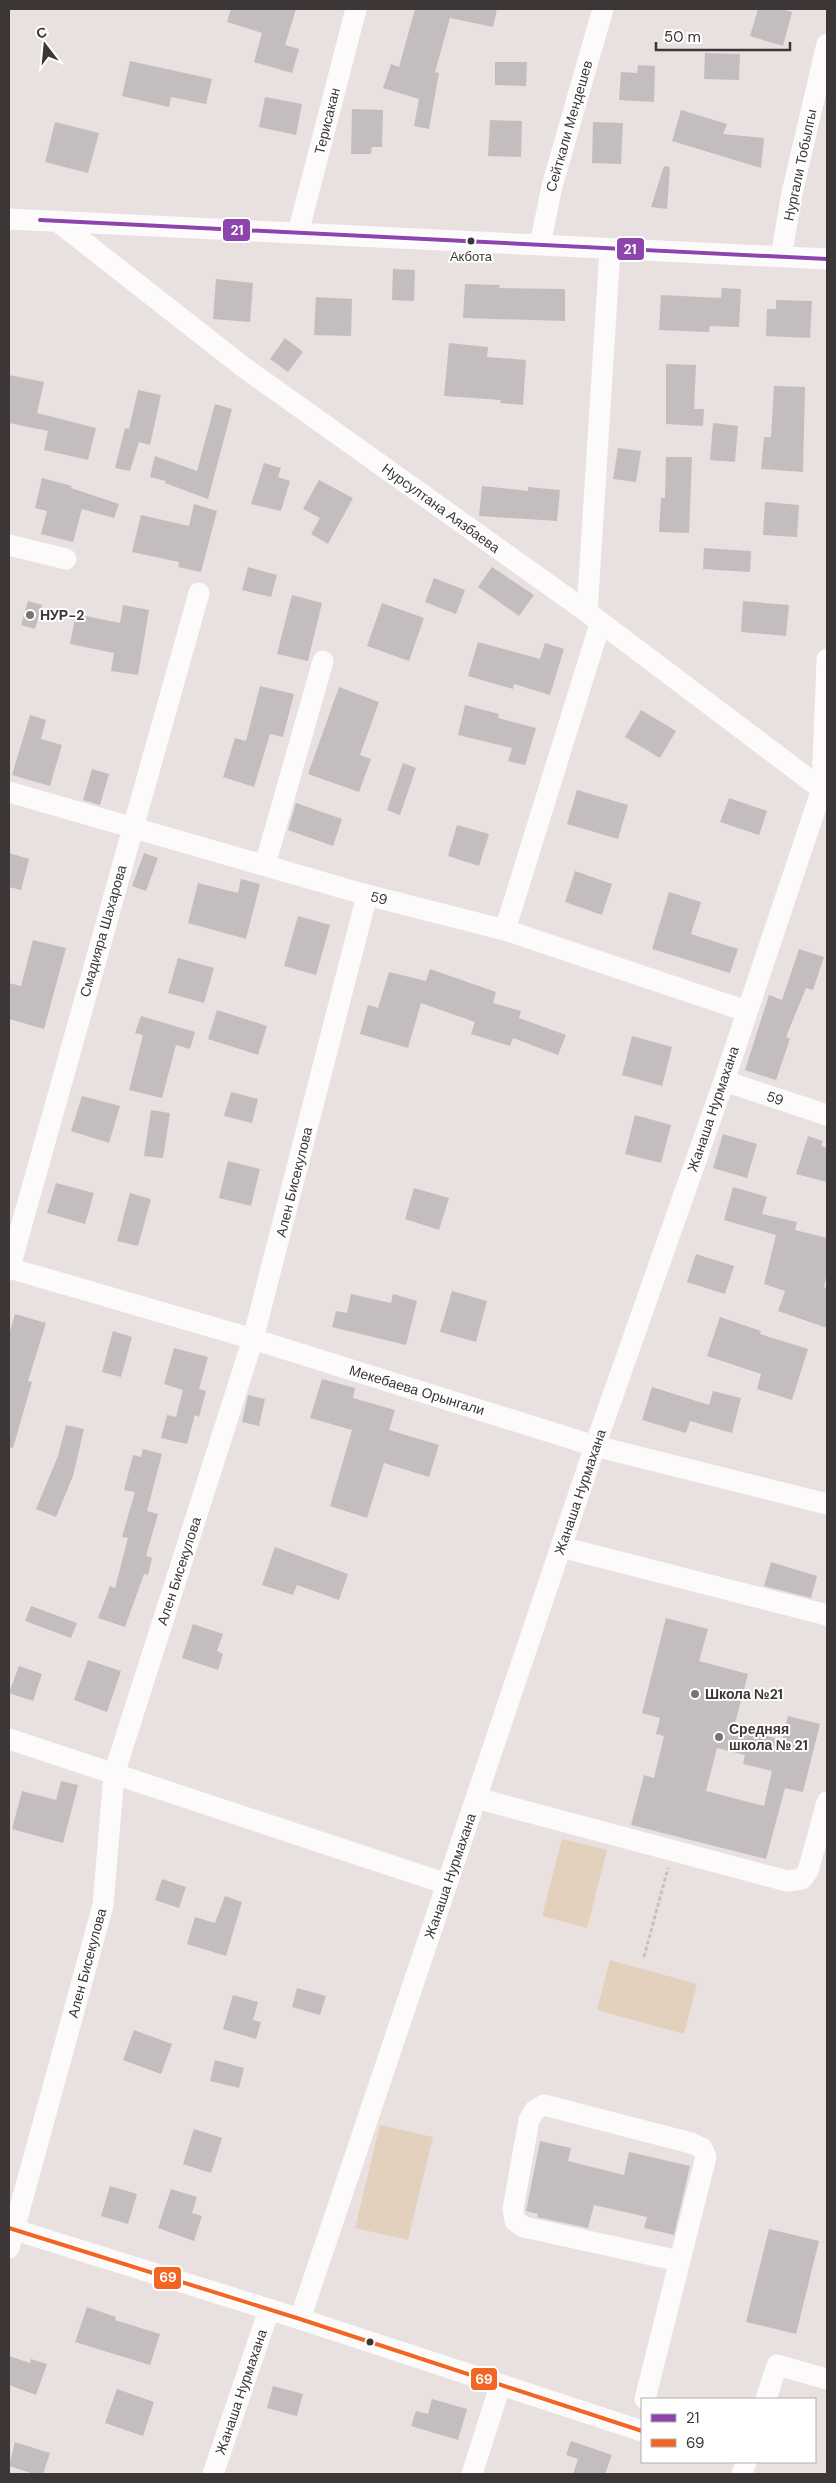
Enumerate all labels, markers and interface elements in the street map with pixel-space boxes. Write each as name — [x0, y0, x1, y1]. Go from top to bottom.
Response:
north arrow — [20, 20, 70, 70]
scale bar — [656, 20, 790, 52]
text: С — [34, 22, 49, 43]
text: 50 m — [664, 27, 701, 47]
street label: Сейткали Мендешев — [542, 58, 596, 194]
street label: Терисакан — [310, 86, 344, 156]
street label: Нургали Тобылгы — [779, 108, 821, 222]
line badge: 21 — [222, 218, 251, 242]
text: 21 — [230, 221, 244, 239]
marker: Акбота — [466, 236, 476, 246]
line badge: 21 — [616, 237, 645, 261]
text: 21 — [623, 240, 637, 258]
place label: Акбота — [450, 248, 493, 265]
street label: Нурсултана Аязбаева — [379, 459, 504, 557]
place label: НУР-2 — [40, 606, 84, 624]
marker: НУР-2 — [24, 609, 36, 621]
street label: Смадияра Шахарова — [76, 863, 130, 999]
street label: 59 — [369, 887, 390, 909]
street label: Жанаша Нурмахана — [683, 1044, 743, 1174]
street label: 59 — [764, 1087, 786, 1109]
street label: Ален Бисекулова — [272, 1125, 316, 1239]
street label: Мекебаева Орынгали — [347, 1361, 487, 1419]
street label: Жанаша Нурмахана — [550, 1427, 610, 1557]
street label: Ален Бисекулова — [153, 1514, 205, 1627]
place label: Школа №21 — [705, 1685, 783, 1703]
marker: Школа №21 — [689, 1688, 701, 1700]
place label: Средняя школа № 21 — [729, 1720, 808, 1754]
marker: Средняя школа № 21 — [713, 1731, 725, 1743]
street label: Жанаша Нурмахана — [420, 1811, 480, 1941]
street label: Ален Бисекулова — [64, 1906, 110, 2020]
line badge: 69 — [153, 2266, 182, 2290]
text: 69 — [159, 2268, 177, 2286]
street label: Жанаша Нурмахана — [211, 2327, 271, 2457]
unlabelled marker — [365, 2337, 375, 2347]
line badge: 69 — [470, 2367, 498, 2391]
text: 69 — [475, 2370, 493, 2388]
legend — [641, 2398, 816, 2463]
text: 21 — [686, 2408, 699, 2428]
text: 69 — [686, 2433, 705, 2453]

